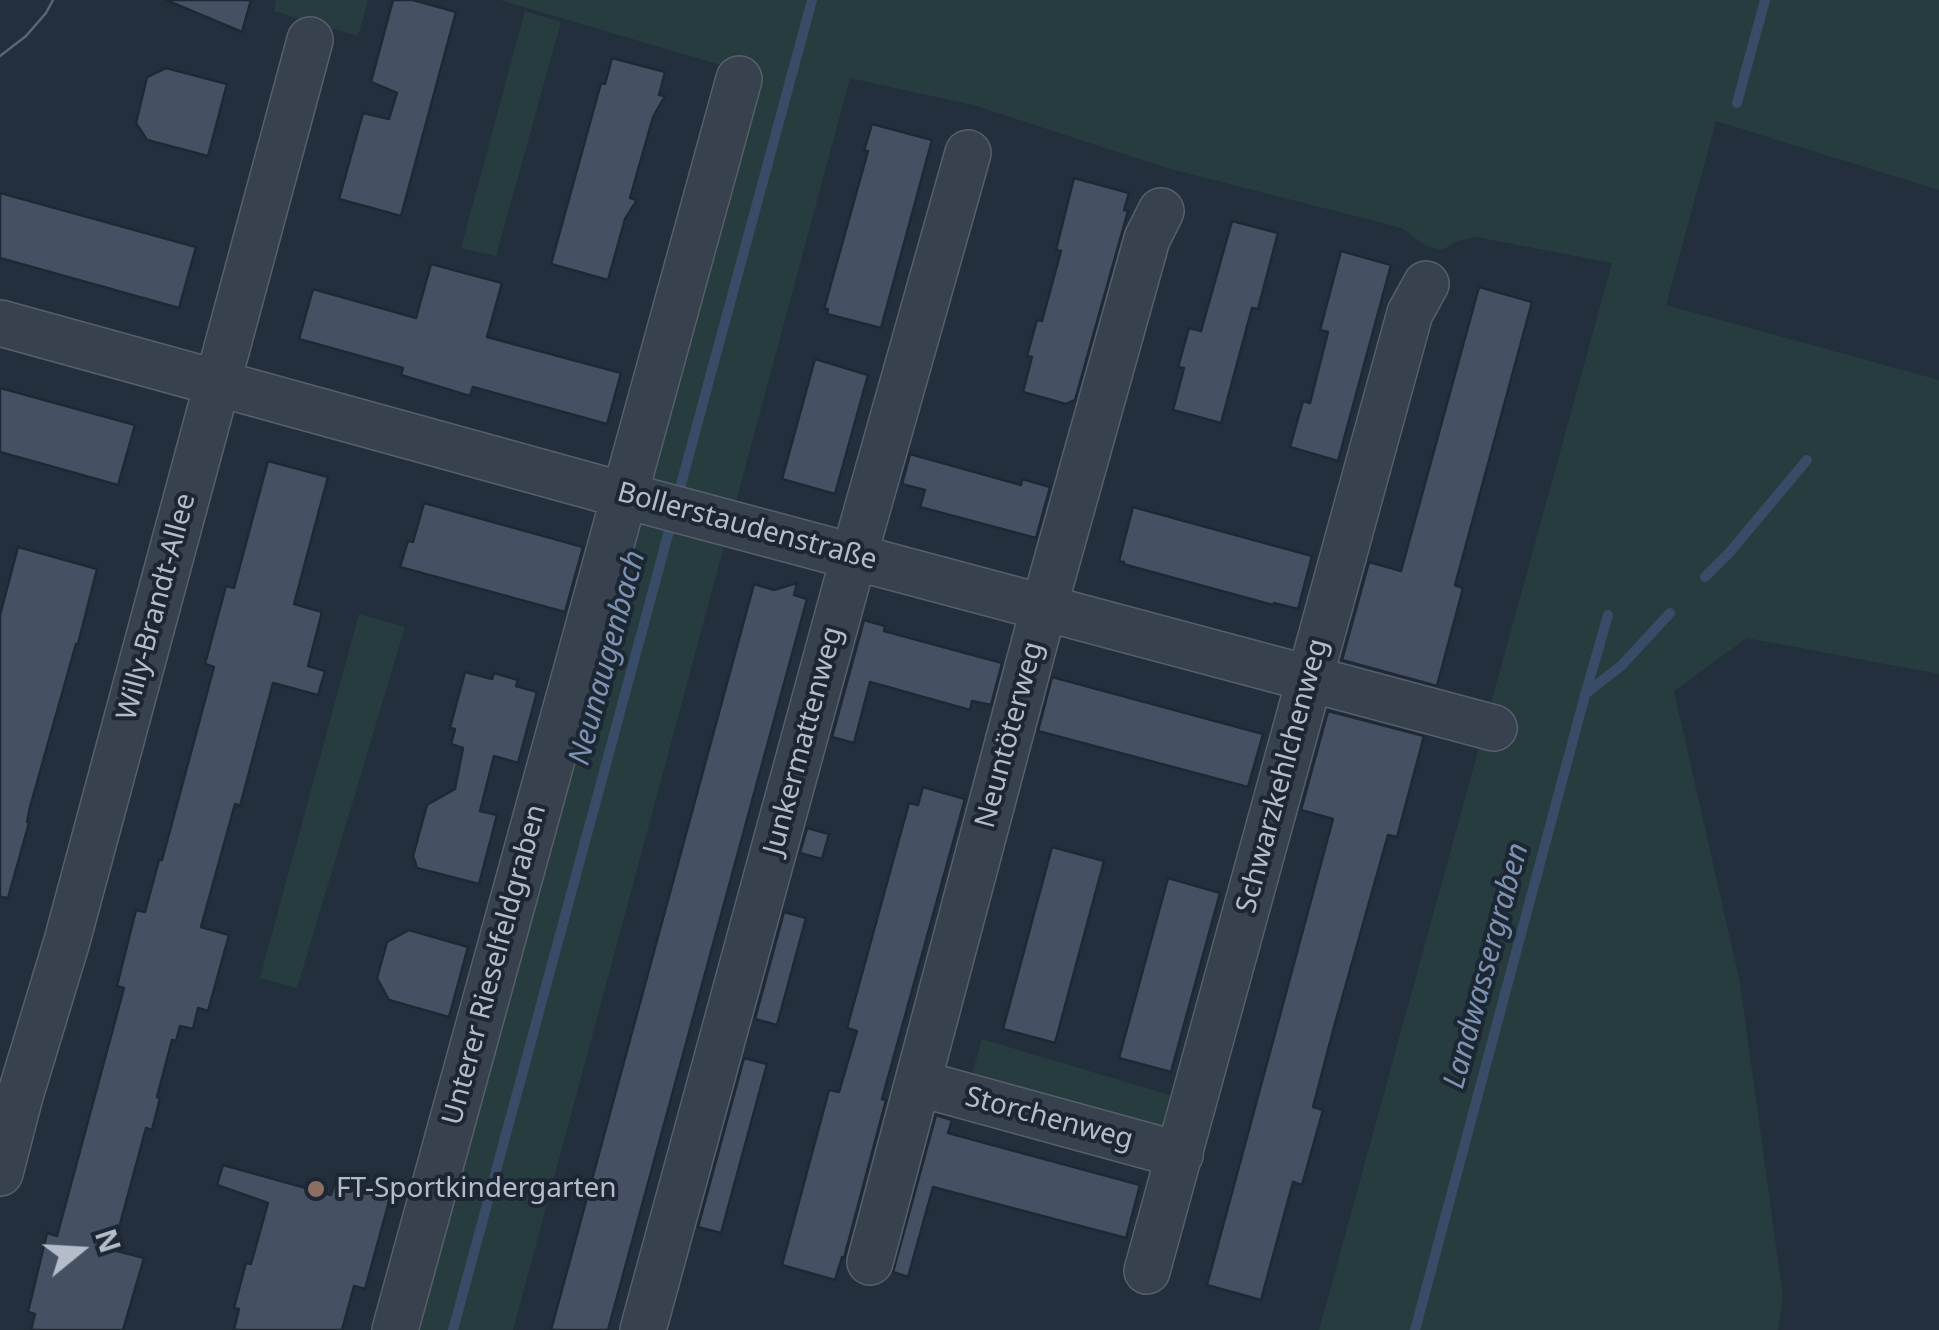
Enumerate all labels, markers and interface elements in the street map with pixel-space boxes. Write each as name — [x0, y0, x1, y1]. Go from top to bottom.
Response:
street label: Bollerstaudenstraße — [613, 476, 881, 578]
street label: Willy-Brandt-Allee — [111, 490, 203, 724]
water label: Neunaugenbach — [562, 547, 654, 769]
street label: Junkermattenweg — [757, 623, 851, 859]
street label: Schwarzkehlchenweg — [1230, 635, 1336, 917]
street label: Neuntöterweg — [969, 638, 1051, 832]
street label: Unterer Rieselfeldgraben — [436, 801, 554, 1129]
water label: Landwassergraben — [1437, 839, 1537, 1093]
street label: Storchenweg — [961, 1080, 1137, 1158]
place label: FT-Sportkindergarten — [336, 1172, 617, 1206]
marker: FT-Sportkindergarten — [305, 1178, 327, 1200]
north arrow — [30, 1200, 130, 1300]
text: N — [87, 1224, 130, 1257]

